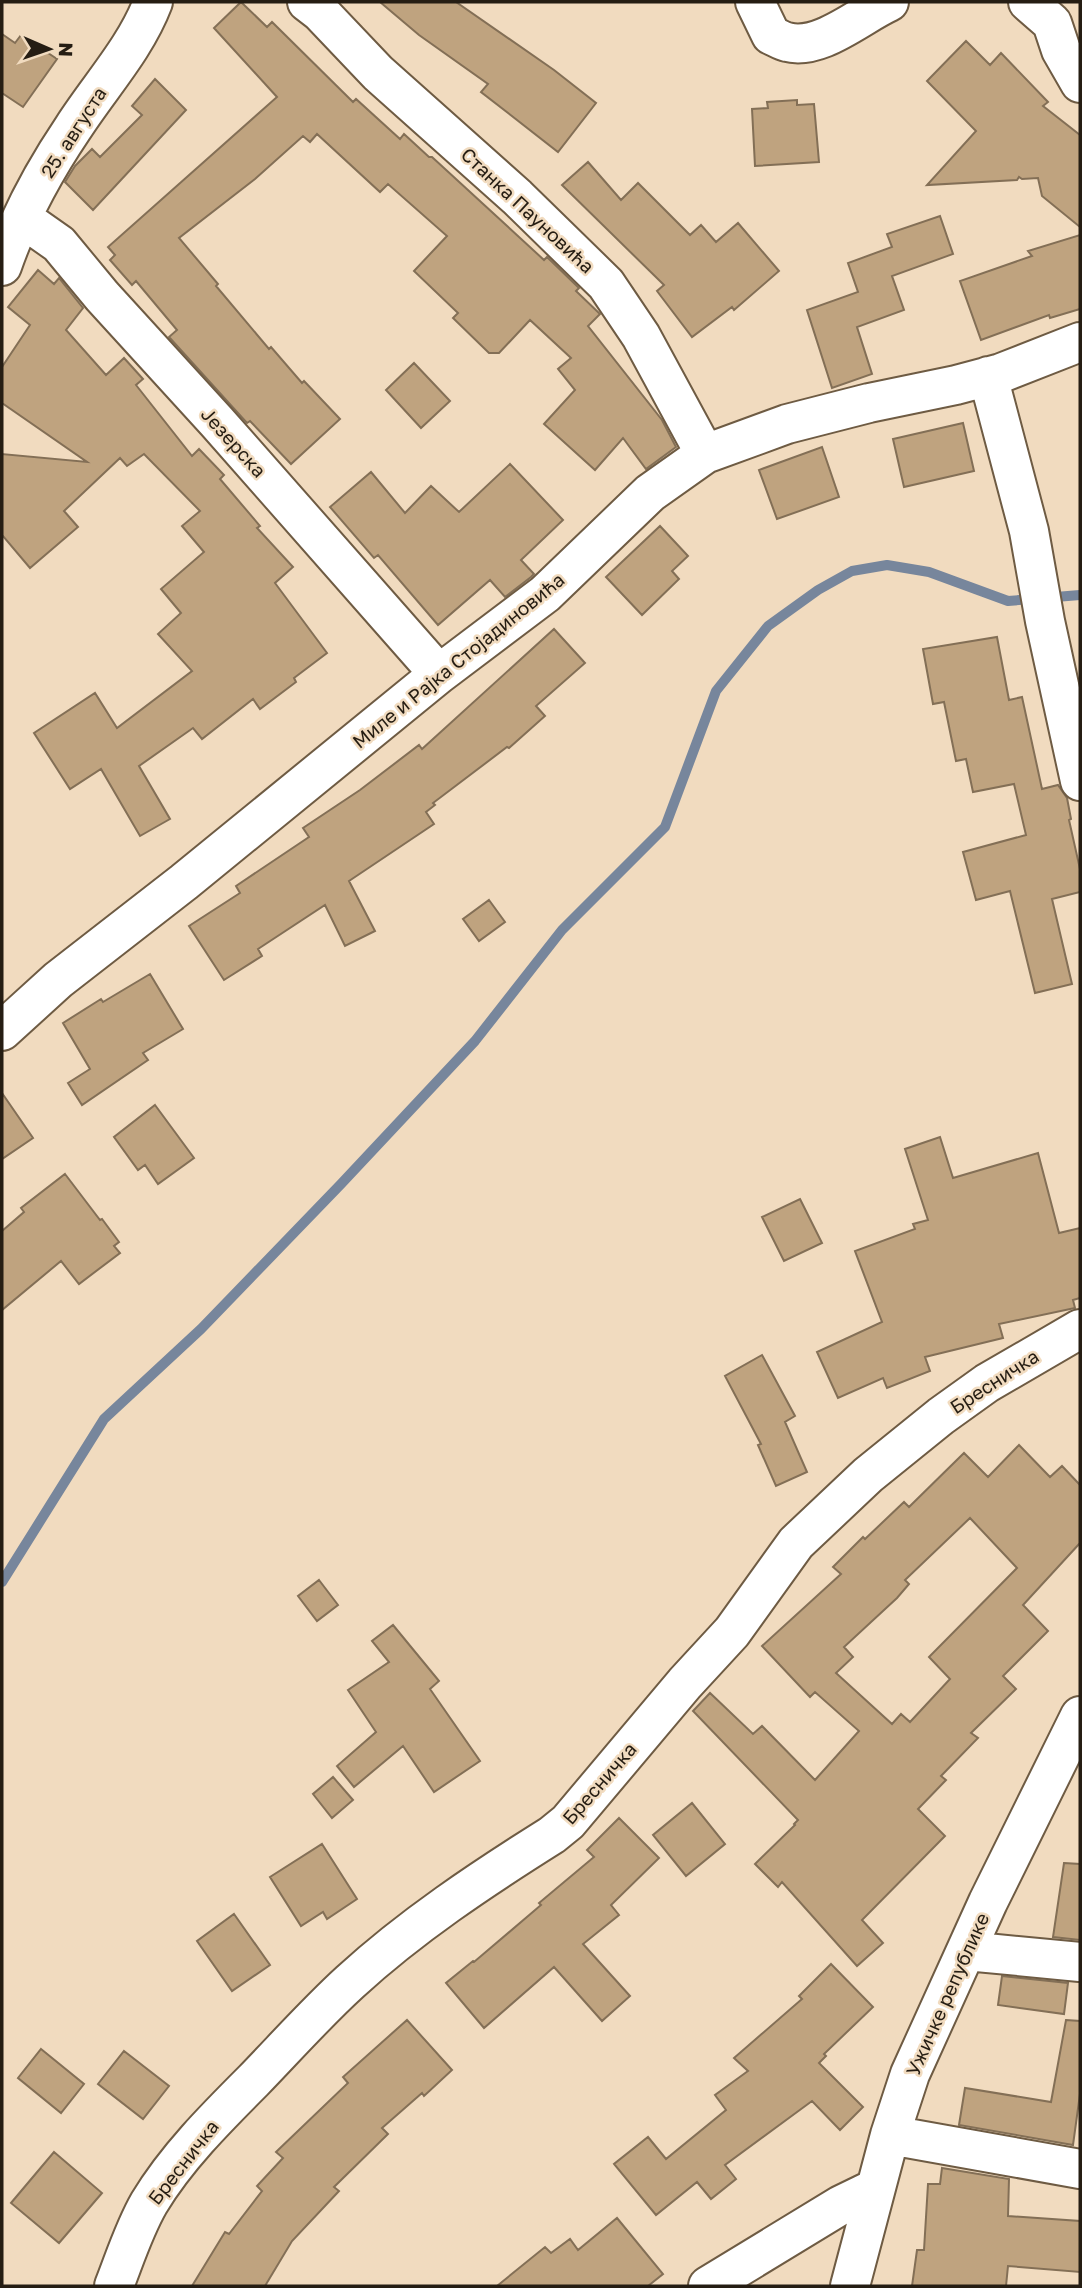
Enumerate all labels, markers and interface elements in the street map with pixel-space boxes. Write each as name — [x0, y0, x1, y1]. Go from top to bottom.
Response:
north arrow — [14, 14, 84, 84]
text: N — [55, 42, 78, 57]
street label: 25. августа — [35, 82, 111, 182]
street label: Станка Пауновића — [457, 142, 599, 278]
street label: Језерска — [197, 402, 271, 482]
street label: Миле и Рајка Стојадиновића — [347, 567, 569, 753]
street label: Бресничка — [945, 1344, 1043, 1418]
street label: Бресничка — [557, 1737, 641, 1829]
street label: Ужичке републике — [901, 1909, 993, 2079]
street label: Бресничка — [143, 2115, 223, 2209]

